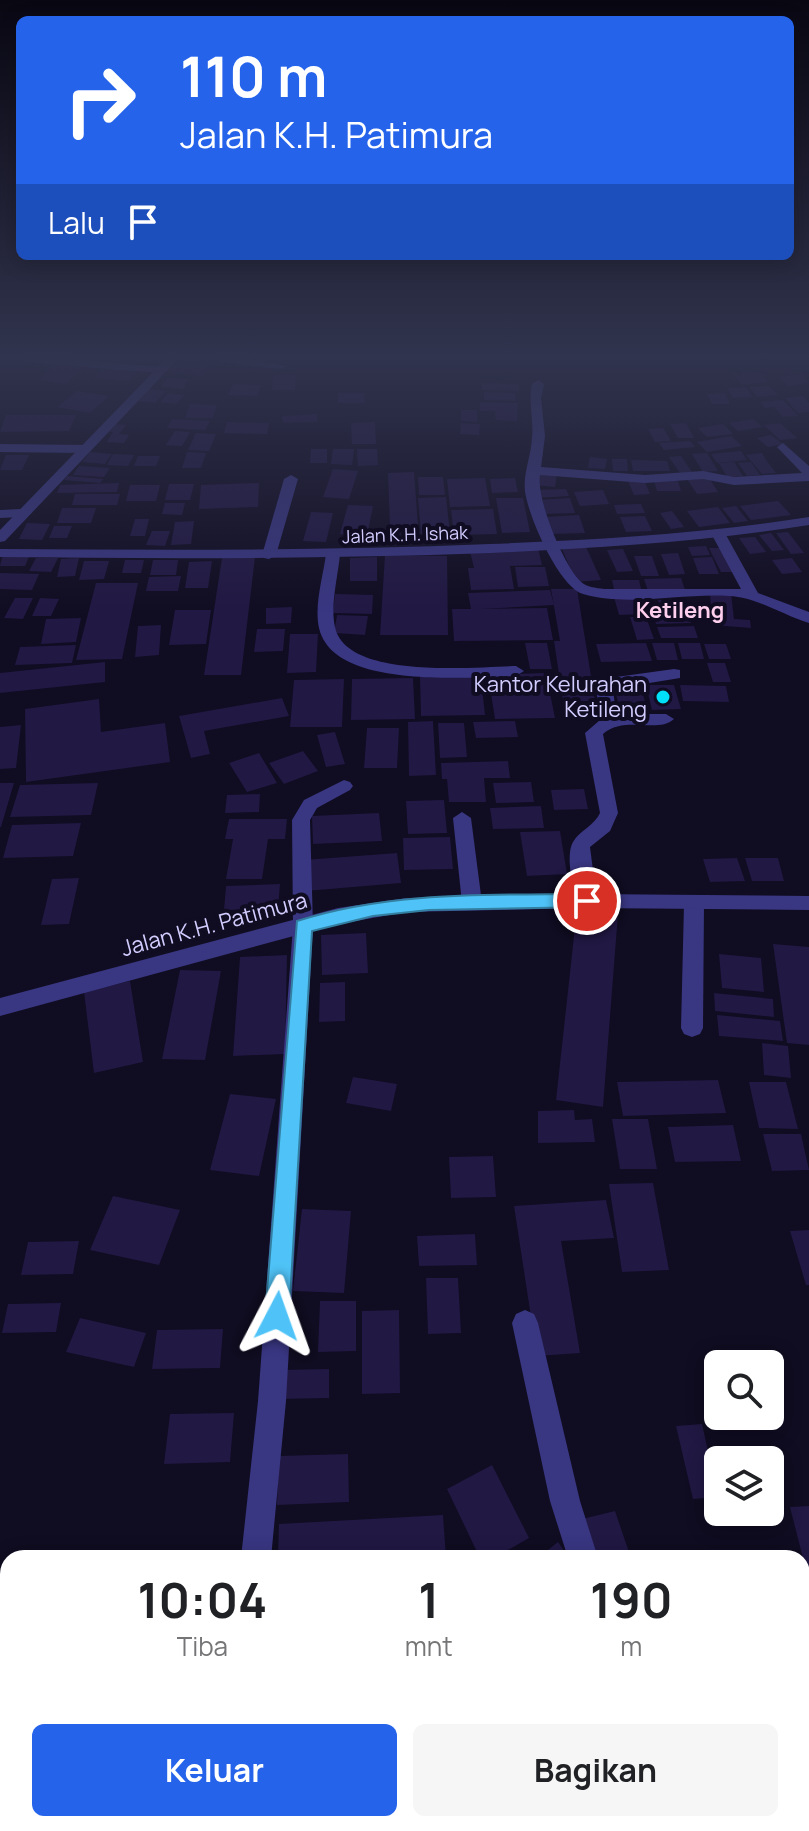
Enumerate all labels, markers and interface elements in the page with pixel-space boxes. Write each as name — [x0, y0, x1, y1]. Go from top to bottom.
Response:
text: 110 m — [180, 37, 327, 114]
icon: right — [48, 48, 152, 152]
text: Jalan K.H. Patimura — [180, 110, 493, 159]
icon: arrive — [121, 200, 165, 244]
text: Lalu — [48, 202, 105, 243]
street label: Jalan K.H. Ishak — [342, 520, 469, 548]
district label: Ketileng — [636, 595, 724, 625]
place label: Kantor Kelurahan Ketileng — [474, 669, 647, 724]
marker: Kantor Kelurahan Ketileng — [654, 688, 672, 706]
pin — [553, 867, 621, 935]
icon: arrive — [565, 879, 609, 923]
street label: Jalan K.H. Patimura — [118, 885, 310, 963]
position arrow — [235, 1274, 319, 1358]
map controls — [704, 1350, 784, 1526]
button: search — [704, 1350, 784, 1430]
button: layers — [704, 1446, 784, 1526]
text: 10:04 — [137, 1567, 267, 1632]
text: 1 — [418, 1567, 439, 1632]
text: 190 — [590, 1567, 673, 1632]
text: Tiba — [177, 1628, 228, 1664]
text: mnt — [405, 1628, 453, 1664]
text: m — [620, 1628, 642, 1664]
button: Keluar — [32, 1724, 397, 1816]
button: Bagikan — [413, 1724, 778, 1816]

